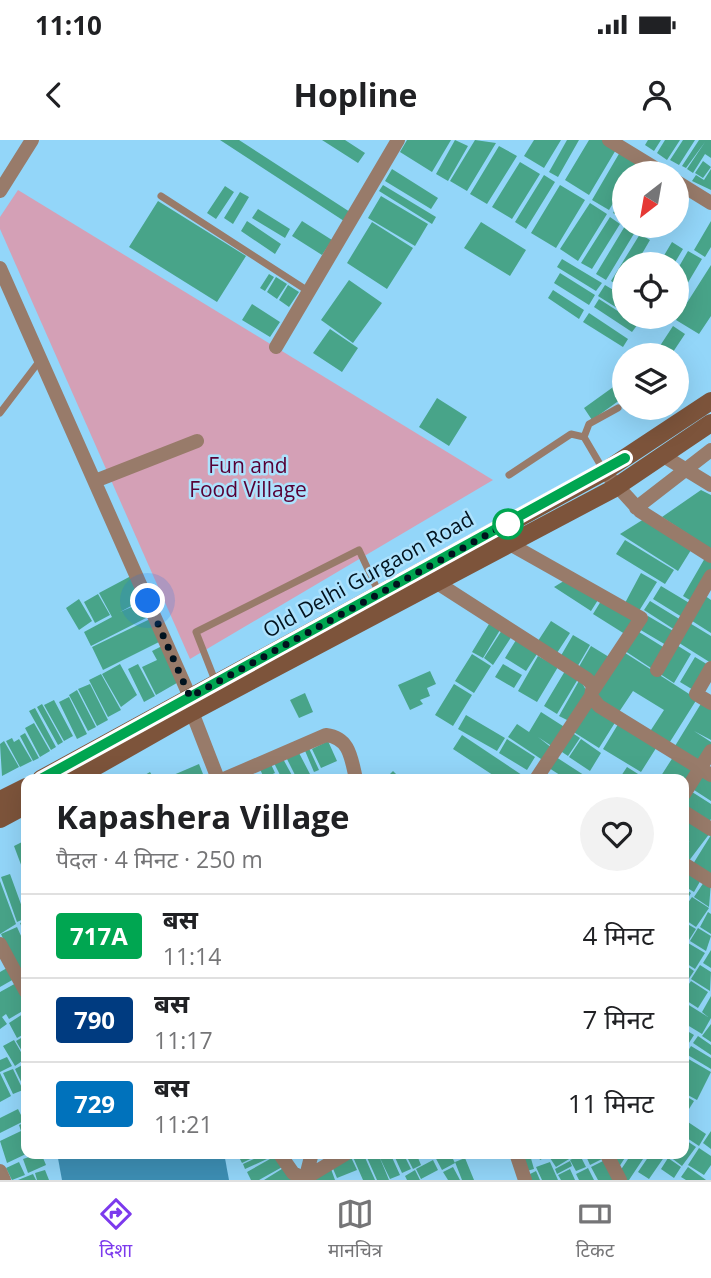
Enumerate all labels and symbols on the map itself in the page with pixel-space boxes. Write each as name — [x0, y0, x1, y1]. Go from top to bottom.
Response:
north arrow — [612, 161, 690, 238]
park label: Fun and Food Village — [189, 451, 307, 503]
street label: Old Delhi Gurgaon Road — [258, 504, 478, 644]
unlabelled marker — [493, 509, 523, 539]
your location — [130, 583, 165, 618]

